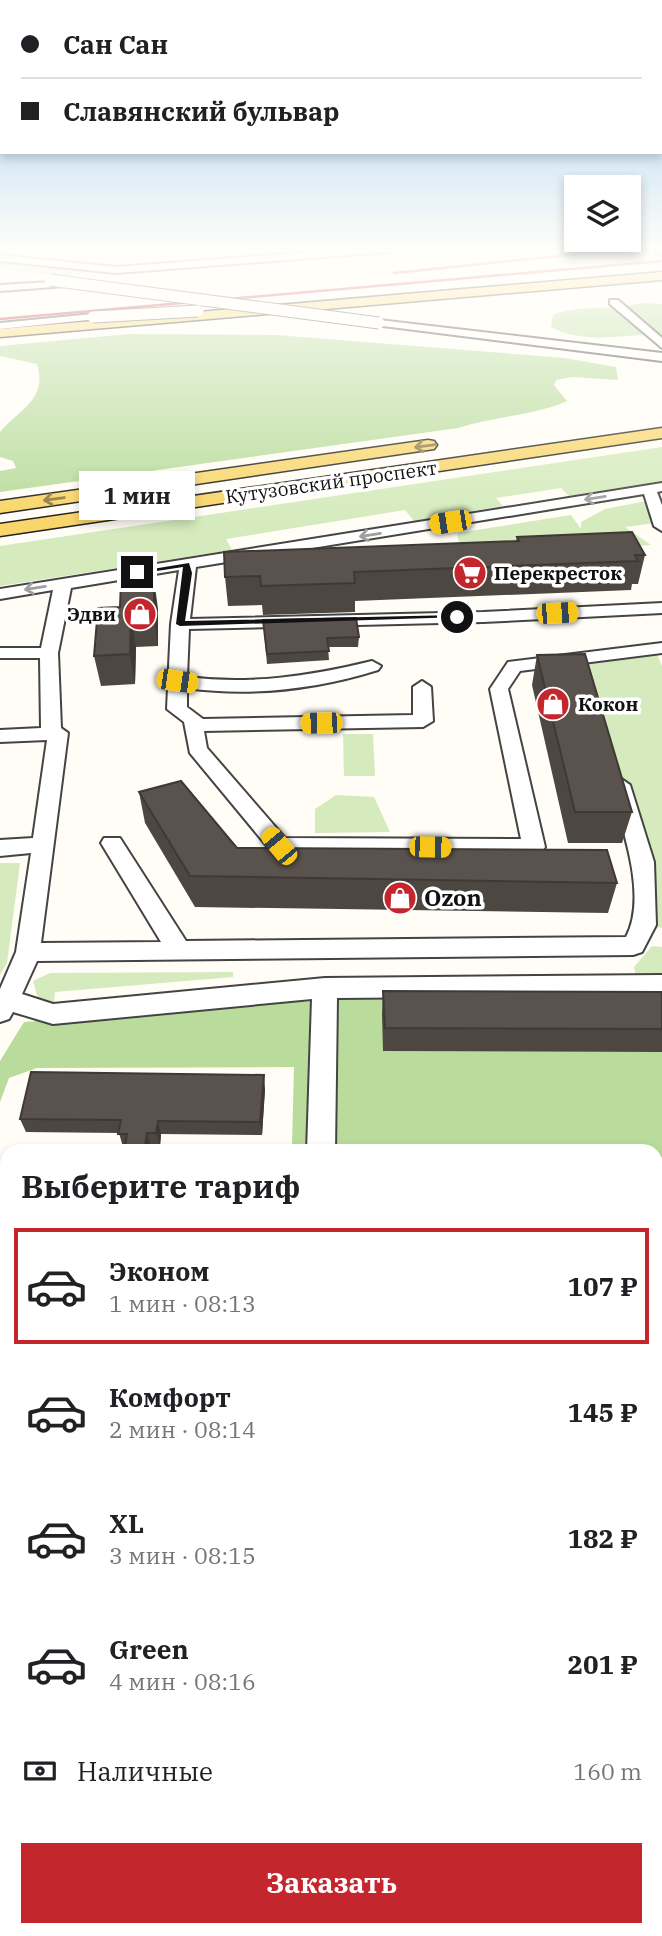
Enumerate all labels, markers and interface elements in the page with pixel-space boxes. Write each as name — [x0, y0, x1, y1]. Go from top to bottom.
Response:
text: Сан Сан — [63, 27, 168, 61]
text: Славянский бульвар — [63, 94, 340, 128]
map controls — [564, 175, 641, 252]
button: layers — [564, 175, 641, 252]
one-way arrow — [414, 440, 437, 453]
street label: Кутузовский проспект — [224, 455, 438, 509]
callout: 1 мин — [79, 470, 195, 520]
text: 1 мин — [103, 480, 171, 510]
one-way arrow — [584, 492, 607, 505]
one-way arrow — [43, 493, 66, 506]
car — [428, 508, 473, 536]
one-way arrow — [359, 528, 382, 541]
supermarket icon: Перекресток — [451, 554, 489, 592]
route end — [121, 556, 153, 588]
place label: Перекресток — [494, 561, 622, 585]
one-way arrow — [24, 582, 47, 595]
shop icon: Эдви — [121, 595, 159, 633]
route start — [441, 601, 473, 633]
car — [536, 601, 579, 625]
place label: Эдви — [67, 602, 116, 626]
car — [155, 668, 200, 694]
shop icon: Кокон — [534, 685, 572, 723]
place label: Кокон — [578, 692, 638, 716]
car — [300, 712, 343, 734]
car — [258, 823, 301, 869]
car — [409, 836, 452, 858]
shop icon: Ozon — [381, 879, 419, 917]
place label: Ozon — [424, 882, 482, 912]
text: Выберите тариф — [21, 1165, 301, 1207]
text: Эконом — [109, 1254, 210, 1288]
icon: car — [25, 1255, 88, 1318]
text: 107 ₽ — [567, 1269, 638, 1303]
text: 1 мин · 08:13 — [109, 1288, 256, 1318]
text: Комфорт — [109, 1380, 231, 1414]
icon: car — [25, 1381, 88, 1444]
text: 145 ₽ — [567, 1395, 638, 1429]
text: 2 мин · 08:14 — [109, 1414, 256, 1444]
text: XL — [109, 1506, 144, 1540]
icon: car — [25, 1507, 88, 1570]
text: 182 ₽ — [567, 1521, 638, 1555]
text: 3 мин · 08:15 — [109, 1540, 256, 1570]
text: Green — [109, 1632, 189, 1666]
icon: car — [25, 1633, 88, 1696]
text: 201 ₽ — [567, 1647, 638, 1681]
text: 4 мин · 08:16 — [109, 1666, 256, 1696]
icon: cash — [21, 1752, 59, 1790]
text: Наличные — [77, 1754, 213, 1788]
text: 160 m — [573, 1756, 642, 1786]
button: Заказать — [21, 1843, 642, 1923]

